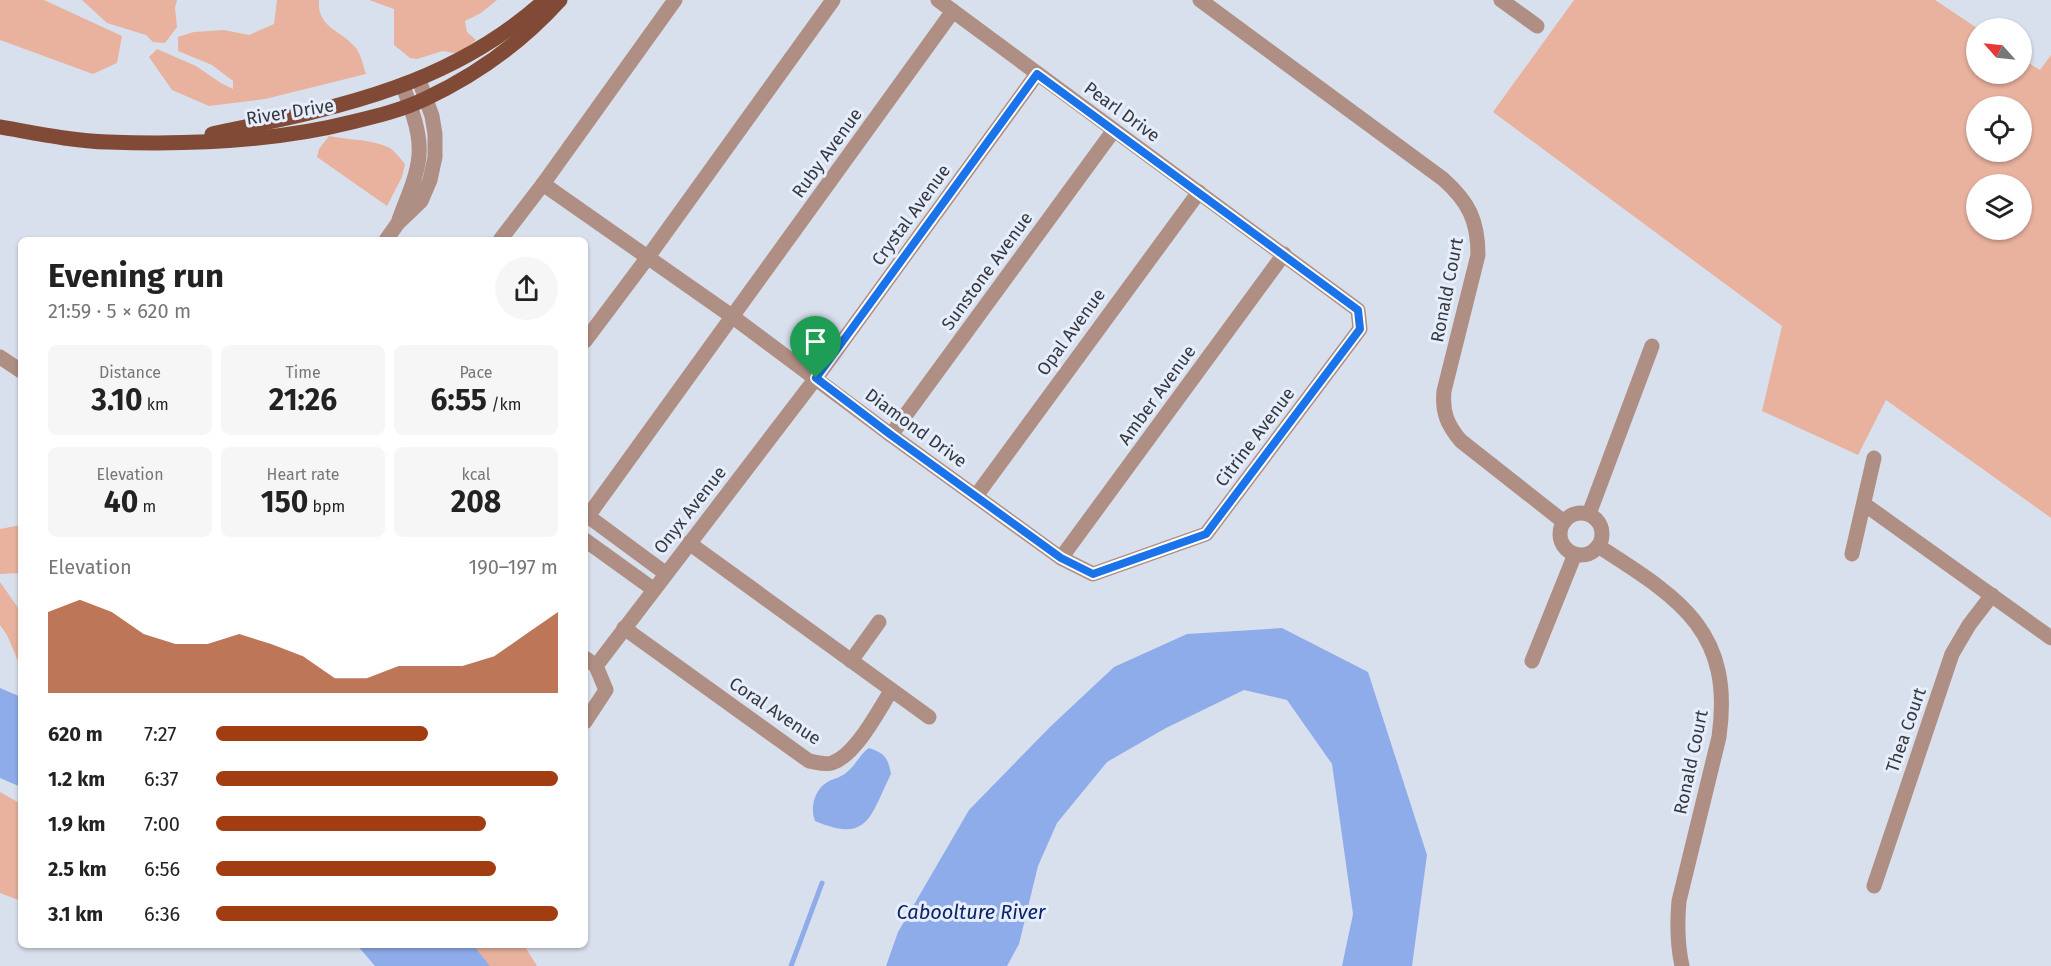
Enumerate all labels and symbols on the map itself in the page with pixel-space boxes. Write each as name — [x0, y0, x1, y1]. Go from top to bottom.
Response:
north arrow — [1966, 18, 2032, 84]
street label: Pearl Drive — [1080, 77, 1164, 147]
street label: River Drive — [245, 94, 335, 130]
street label: Ruby Avenue — [787, 104, 867, 202]
street label: Crystal Avenue — [867, 160, 955, 270]
street label: Sunstone Avenue — [937, 208, 1037, 334]
street label: Ronald Court — [1426, 235, 1468, 344]
street label: Opal Avenue — [1032, 284, 1110, 380]
pin — [790, 316, 841, 378]
street label: Amber Avenue — [1114, 341, 1200, 449]
street label: Citrine Avenue — [1211, 383, 1299, 491]
street label: Diamond Drive — [861, 384, 971, 472]
street label: Onyx Avenue — [649, 462, 731, 558]
street label: Coral Avenue — [725, 672, 825, 750]
street label: Thea Court — [1881, 684, 1931, 775]
street label: Ronald Court — [1669, 707, 1713, 816]
water label: Caboolture River — [897, 900, 1047, 924]

